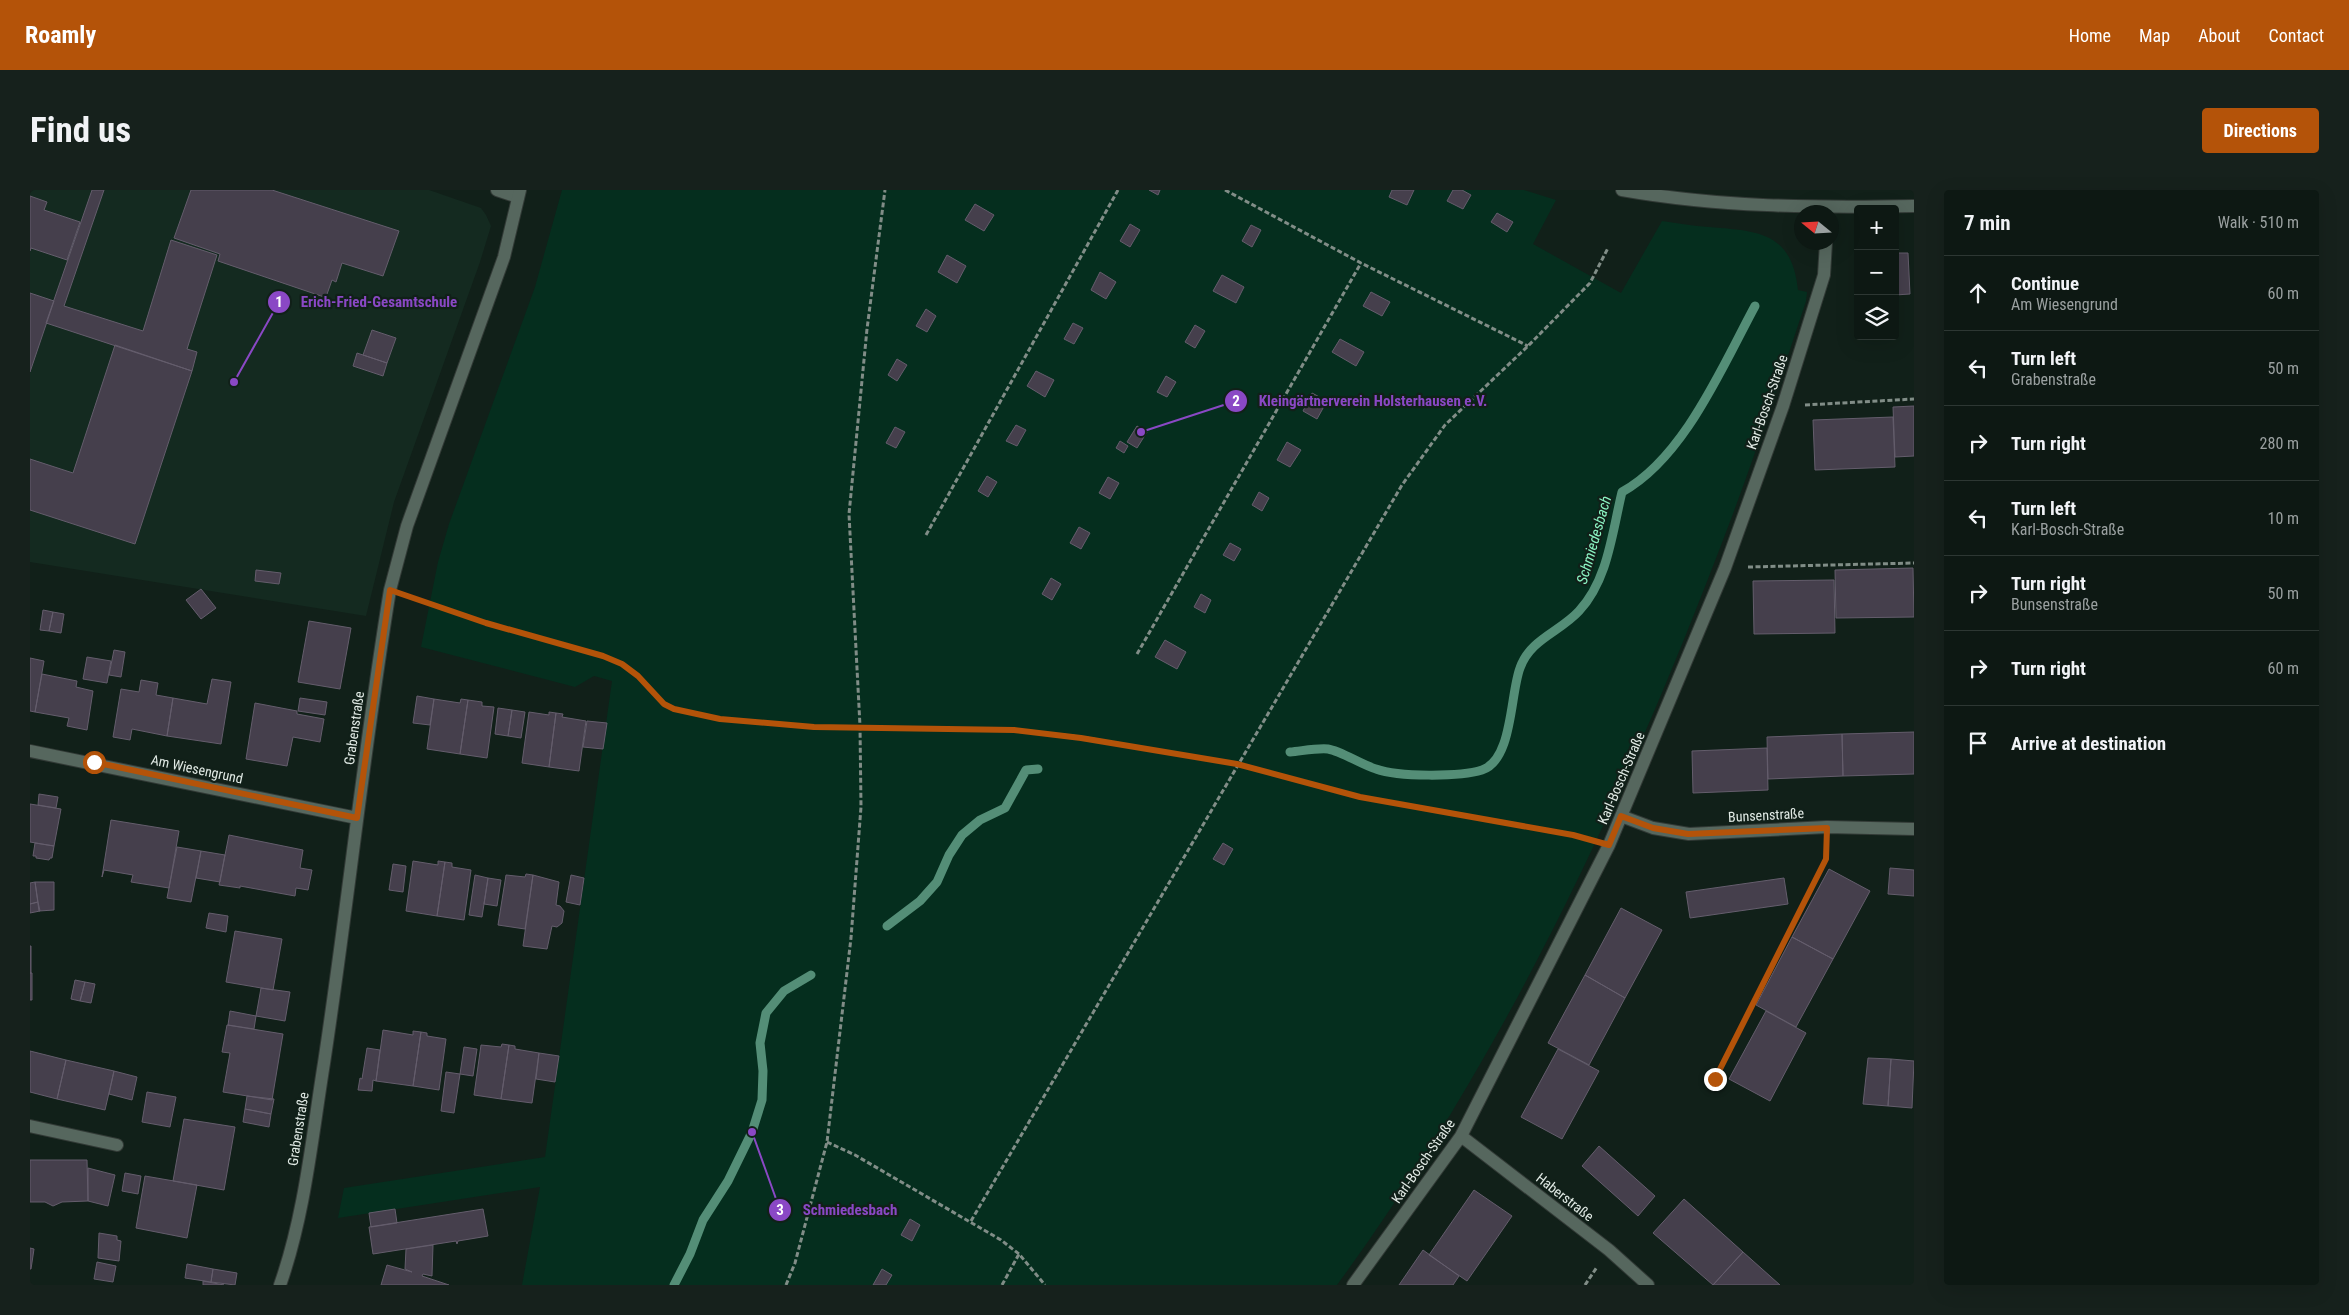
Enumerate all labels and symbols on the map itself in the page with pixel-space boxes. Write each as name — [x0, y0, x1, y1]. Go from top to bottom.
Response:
north arrow — [1794, 205, 1839, 250]
callout: Erich-Fried-Gesamtschule — [266, 287, 468, 317]
text: 1 — [275, 293, 283, 311]
text: Erich-Fried-Gesamtschule — [301, 293, 457, 311]
street label: Karl-Bosch-Straße — [1743, 352, 1791, 451]
callout: Kleingärtnerverein Holsterhausen e.V. — [1224, 386, 1497, 416]
text: 2 — [1232, 392, 1240, 410]
text: Kleingärtnerverein Holsterhausen e.V. — [1259, 392, 1487, 410]
water label: Schmiedesbach — [1573, 494, 1615, 586]
street label: Grabenstraße — [341, 690, 367, 766]
street label: Karl-Bosch-Straße — [1594, 729, 1648, 827]
route start — [83, 751, 106, 774]
street label: Am Wiesengrund — [150, 751, 244, 787]
street label: Bunsenstraße — [1728, 805, 1805, 825]
route end — [1704, 1068, 1727, 1091]
street label: Grabenstraße — [284, 1091, 312, 1167]
street label: Karl-Bosch-Straße — [1388, 1116, 1458, 1206]
street label: Haberstraße — [1533, 1170, 1597, 1225]
callout: Schmiedesbach — [767, 1195, 907, 1225]
text: 3 — [776, 1201, 784, 1219]
text: Schmiedesbach — [803, 1201, 897, 1219]

